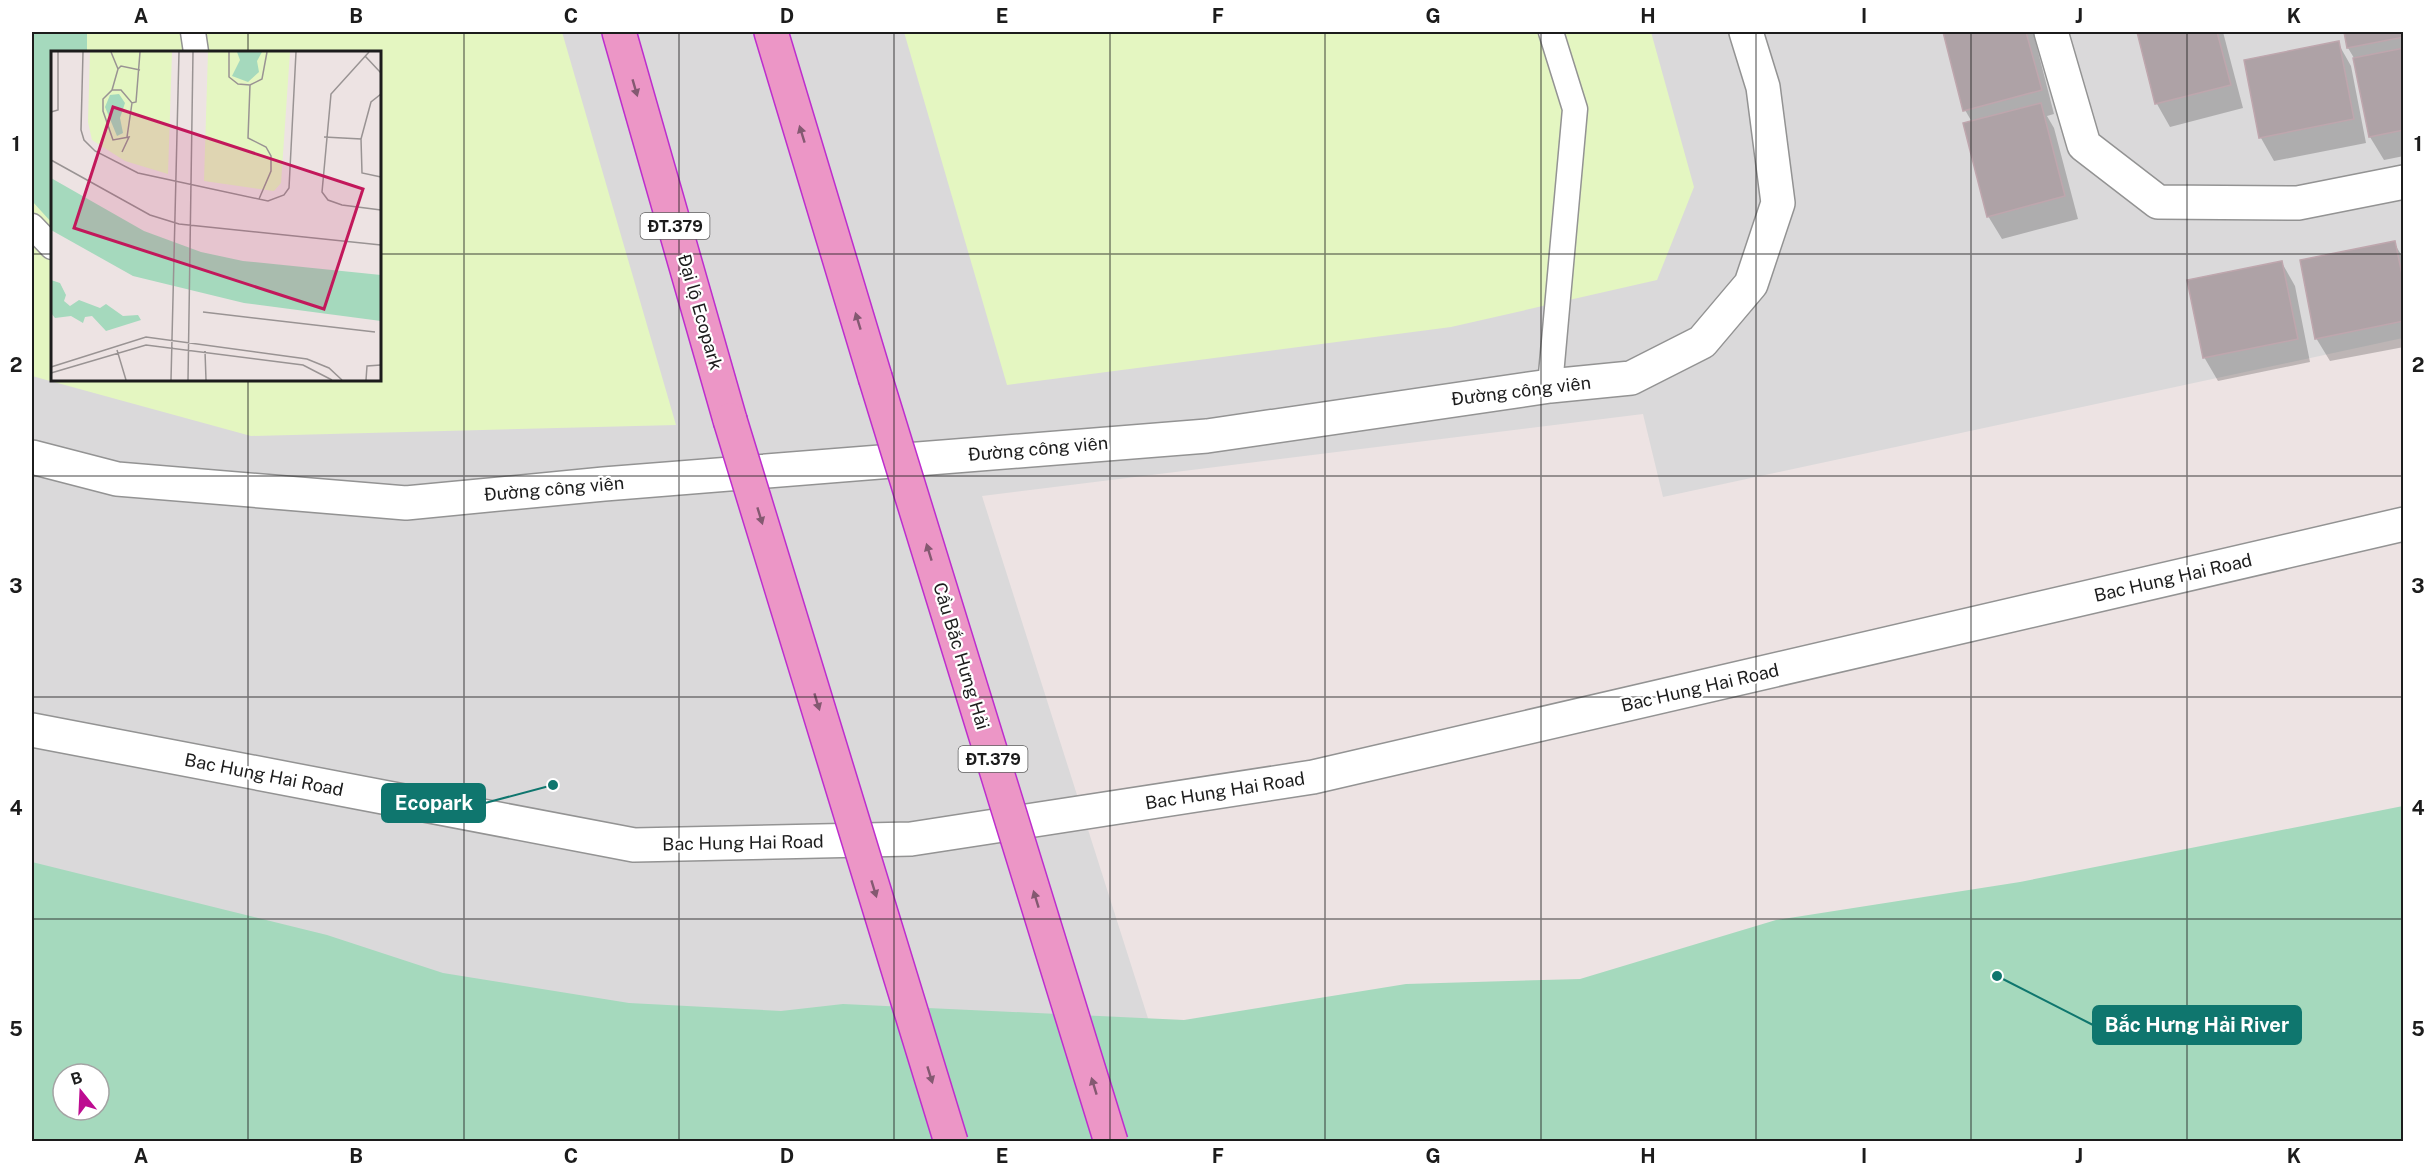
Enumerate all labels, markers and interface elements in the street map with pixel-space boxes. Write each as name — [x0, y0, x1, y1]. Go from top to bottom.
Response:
text: A — [134, 4, 148, 28]
text: B — [349, 4, 363, 28]
text: C — [564, 4, 578, 28]
text: D — [780, 4, 794, 28]
text: E — [996, 4, 1008, 28]
text: F — [1212, 4, 1224, 28]
text: G — [1425, 4, 1441, 28]
text: H — [1640, 4, 1656, 28]
text: I — [1861, 4, 1867, 28]
text: J — [2075, 4, 2083, 28]
text: K — [2287, 4, 2301, 28]
inset map — [51, 51, 381, 381]
one-way arrow — [631, 79, 640, 97]
one-way arrow — [797, 125, 806, 143]
text: 1 — [12, 132, 20, 156]
text: 1 — [2414, 132, 2422, 156]
road number: ĐT.379 — [640, 213, 710, 239]
street label: Đại lộ Ecopark — [674, 251, 727, 372]
one-way arrow — [853, 312, 862, 330]
text: 2 — [10, 353, 22, 377]
text: 2 — [2412, 353, 2424, 377]
street label: Đường công viên — [1450, 372, 1592, 409]
street label: Đường công viên — [967, 432, 1109, 465]
street label: Đường công viên — [483, 472, 625, 505]
one-way arrow — [756, 507, 765, 525]
one-way arrow — [924, 543, 933, 561]
street label: Bac Hung Hai Road — [2092, 549, 2254, 606]
text: 3 — [9, 574, 23, 598]
text: 3 — [2411, 574, 2425, 598]
street label: Cầu Bắc Hưng Hải — [929, 580, 994, 732]
street label: Bac Hung Hai Road — [1619, 659, 1781, 716]
one-way arrow — [813, 693, 822, 711]
road number: ĐT.379 — [958, 746, 1028, 772]
street label: Bac Hung Hai Road — [183, 749, 345, 800]
street label: Bac Hung Hai Road — [1144, 768, 1306, 814]
callout: Ecopark — [382, 784, 485, 822]
text: Ecopark — [395, 791, 474, 815]
text: 4 — [9, 796, 23, 820]
text: 4 — [2411, 796, 2425, 820]
street label: Bac Hung Hai Road — [662, 831, 824, 854]
one-way arrow — [870, 880, 879, 898]
one-way arrow — [1031, 890, 1040, 908]
callout: Bắc Hưng Hải River — [2093, 1006, 2301, 1044]
text: Bắc Hưng Hải River — [2105, 1013, 2289, 1037]
text: 5 — [9, 1017, 23, 1041]
text: 5 — [2411, 1017, 2425, 1041]
north arrow — [51, 1062, 111, 1122]
one-way arrow — [926, 1066, 936, 1084]
text: B — [68, 1067, 85, 1089]
one-way arrow — [1089, 1077, 1098, 1095]
text: A — [134, 1144, 148, 1168]
text: B — [349, 1144, 363, 1168]
text: C — [564, 1144, 578, 1168]
text: D — [780, 1144, 794, 1168]
text: E — [996, 1144, 1008, 1168]
text: F — [1212, 1144, 1224, 1168]
text: G — [1425, 1144, 1441, 1168]
text: H — [1640, 1144, 1656, 1168]
text: I — [1861, 1144, 1867, 1168]
text: J — [2075, 1144, 2083, 1168]
text: K — [2287, 1144, 2301, 1168]

